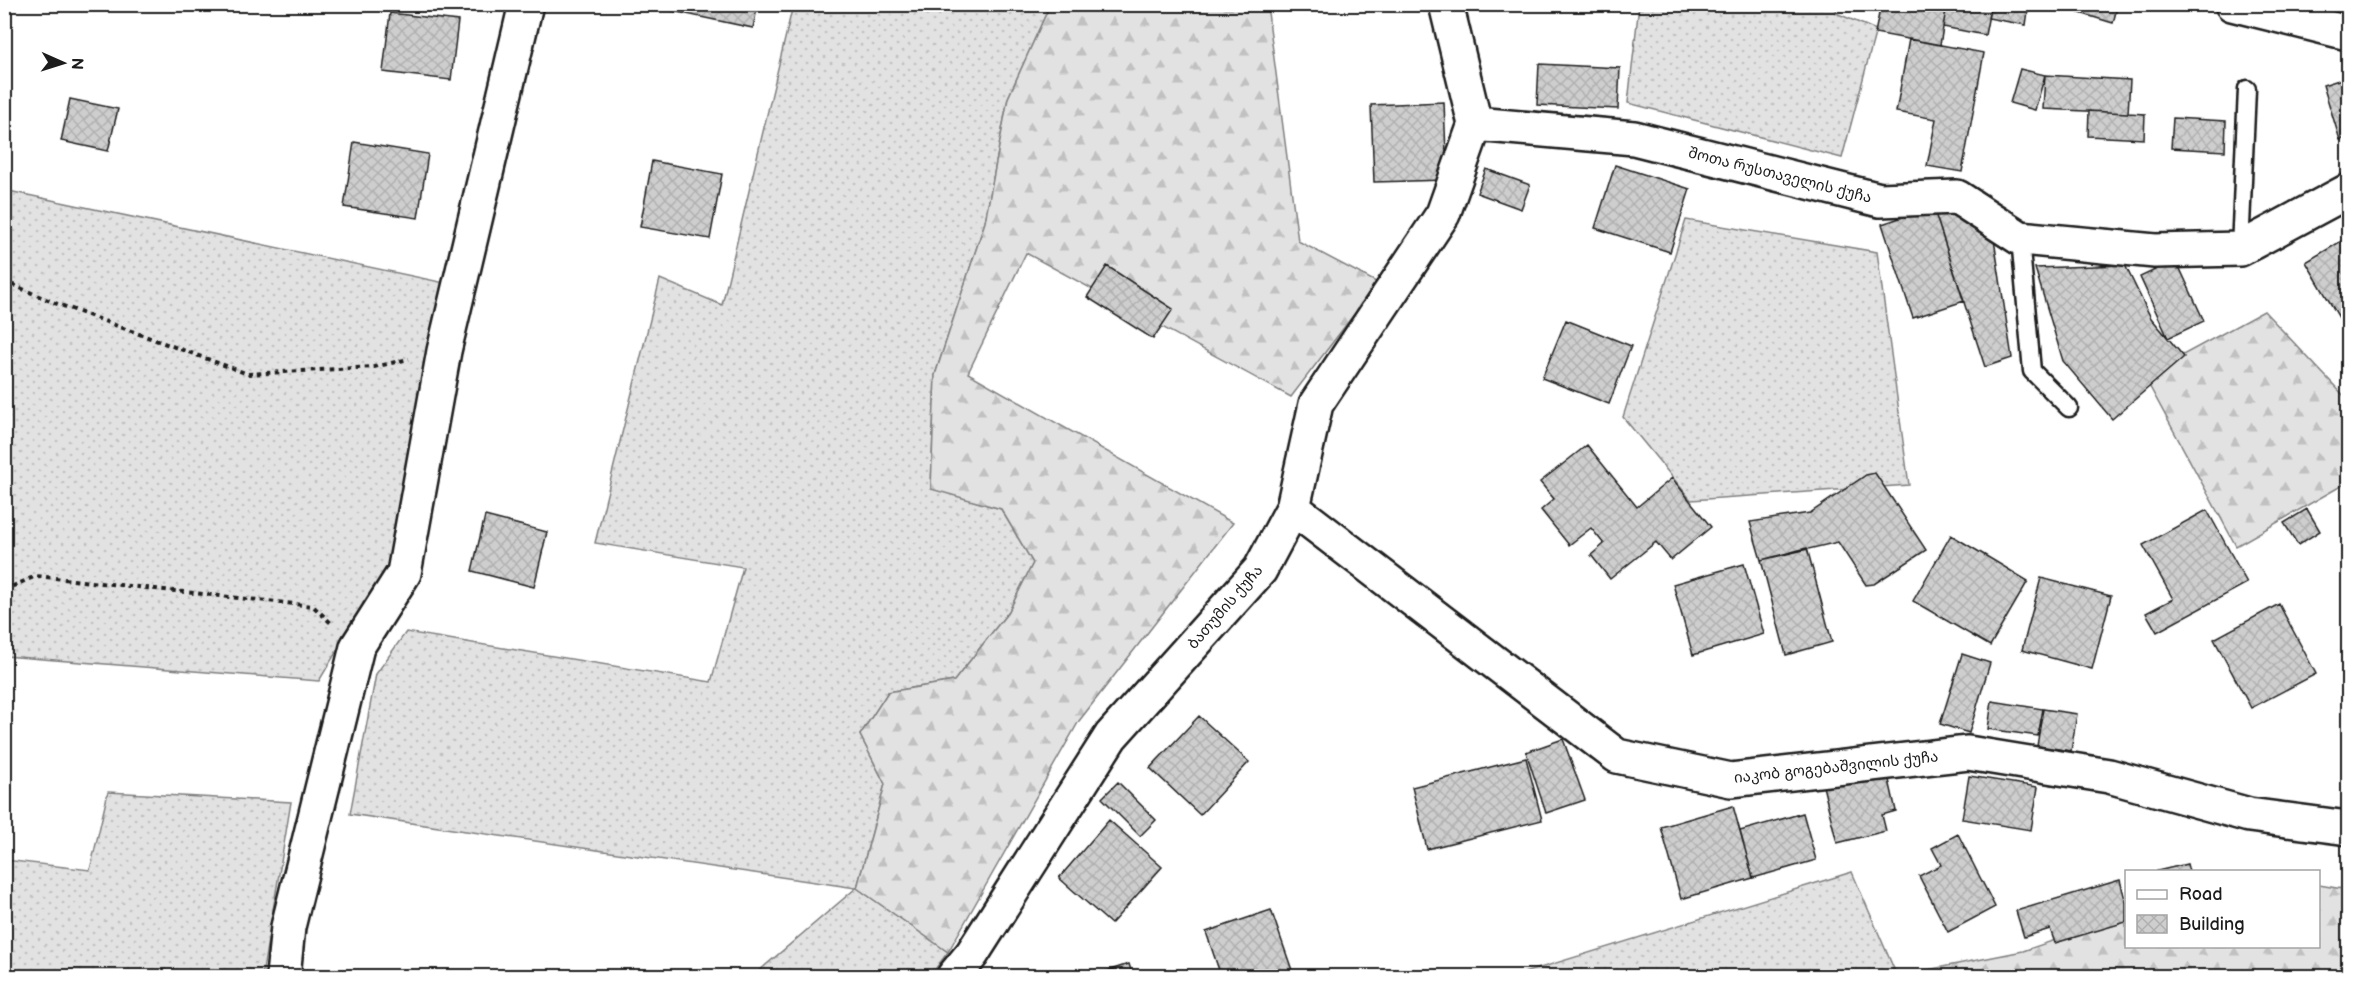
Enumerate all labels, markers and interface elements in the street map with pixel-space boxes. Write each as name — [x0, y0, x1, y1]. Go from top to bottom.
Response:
north arrow — [33, 33, 93, 93]
text: N — [67, 57, 86, 70]
street label: შოთა რუსთაველის ქუჩა — [1686, 143, 1874, 207]
street label: ბათუმის ქუჩა — [1184, 561, 1267, 653]
street label: იაკობ გოგებაშვილის ქუჩა — [1733, 747, 1939, 788]
legend — [2125, 870, 2320, 948]
text: Road — [2179, 884, 2223, 905]
text: Building — [2179, 914, 2245, 935]

